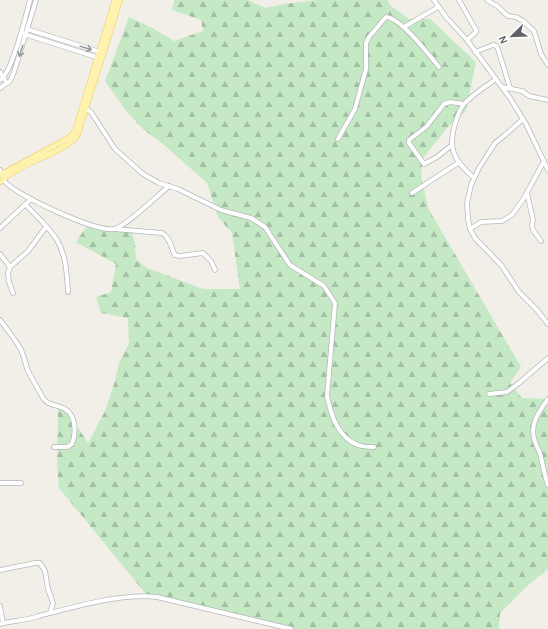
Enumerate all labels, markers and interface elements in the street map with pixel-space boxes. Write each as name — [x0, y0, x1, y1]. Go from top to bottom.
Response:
north arrow — [492, 16, 532, 56]
text: N — [496, 34, 511, 46]
one-way arrow — [17, 44, 24, 57]
one-way arrow — [80, 45, 93, 52]

